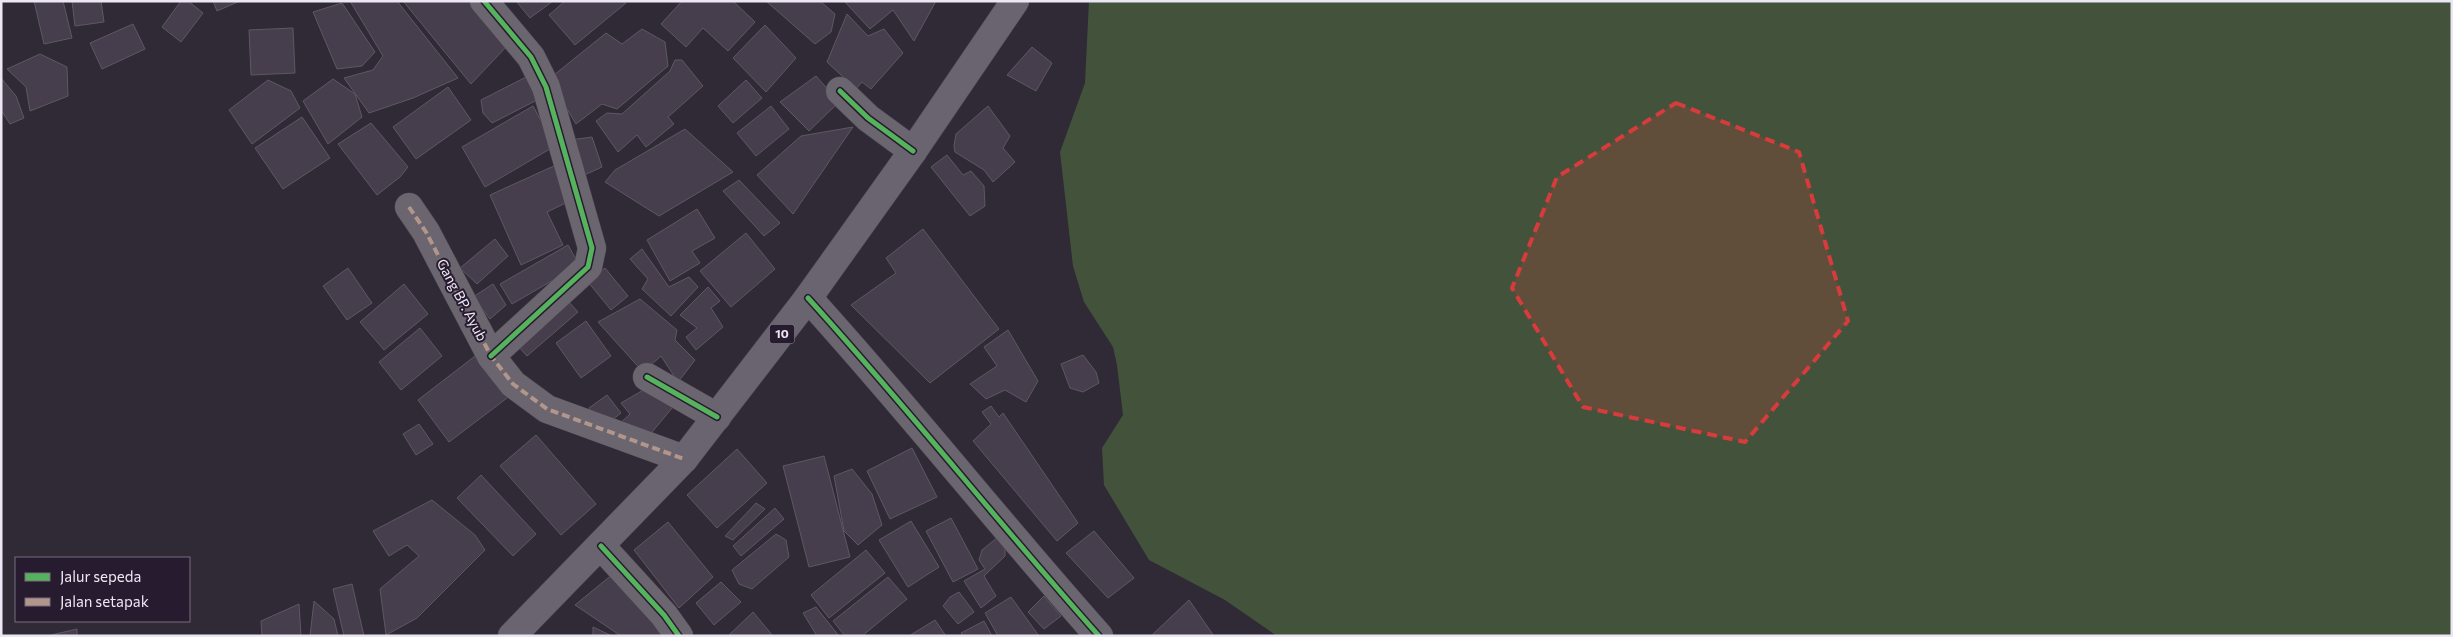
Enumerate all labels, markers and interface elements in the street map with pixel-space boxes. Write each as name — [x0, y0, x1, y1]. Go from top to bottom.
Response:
street label: Gang BP. Ayub — [434, 256, 491, 344]
road number: 10 — [770, 324, 794, 344]
legend — [15, 557, 190, 622]
text: Jalur sepeda — [60, 567, 141, 585]
text: Jalan setapak — [60, 592, 149, 610]

